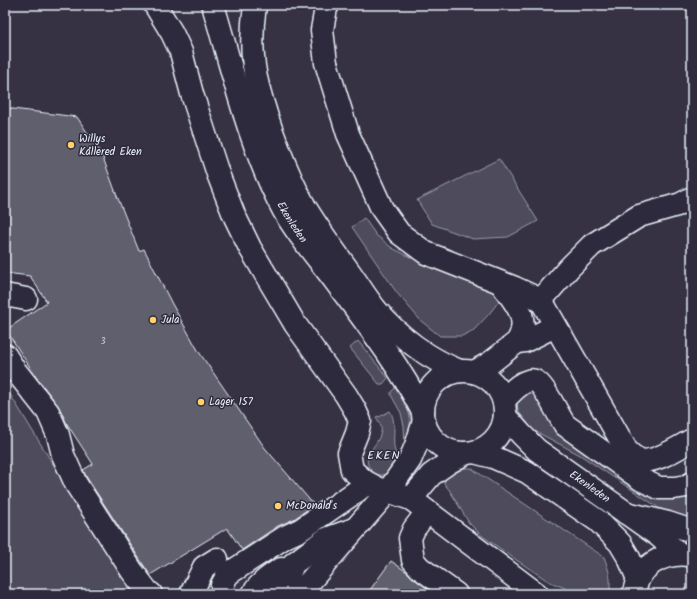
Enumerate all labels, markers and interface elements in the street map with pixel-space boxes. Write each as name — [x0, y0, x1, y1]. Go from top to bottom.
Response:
place label: Willys Kållered Eken — [79, 130, 142, 161]
marker: Willys Kållered Eken — [66, 140, 76, 150]
street label: Ekenleden — [272, 198, 312, 247]
place label: Jula — [161, 311, 179, 329]
marker: Jula — [148, 315, 158, 325]
house number: 3 — [100, 334, 106, 349]
place label: Lager 157 — [209, 393, 254, 411]
marker: Lager 157 — [196, 397, 206, 407]
district label: EKEN — [367, 446, 401, 465]
street label: Ekenleden — [565, 466, 614, 508]
place label: McDonald's — [286, 497, 337, 515]
marker: McDonald's — [273, 501, 283, 511]

